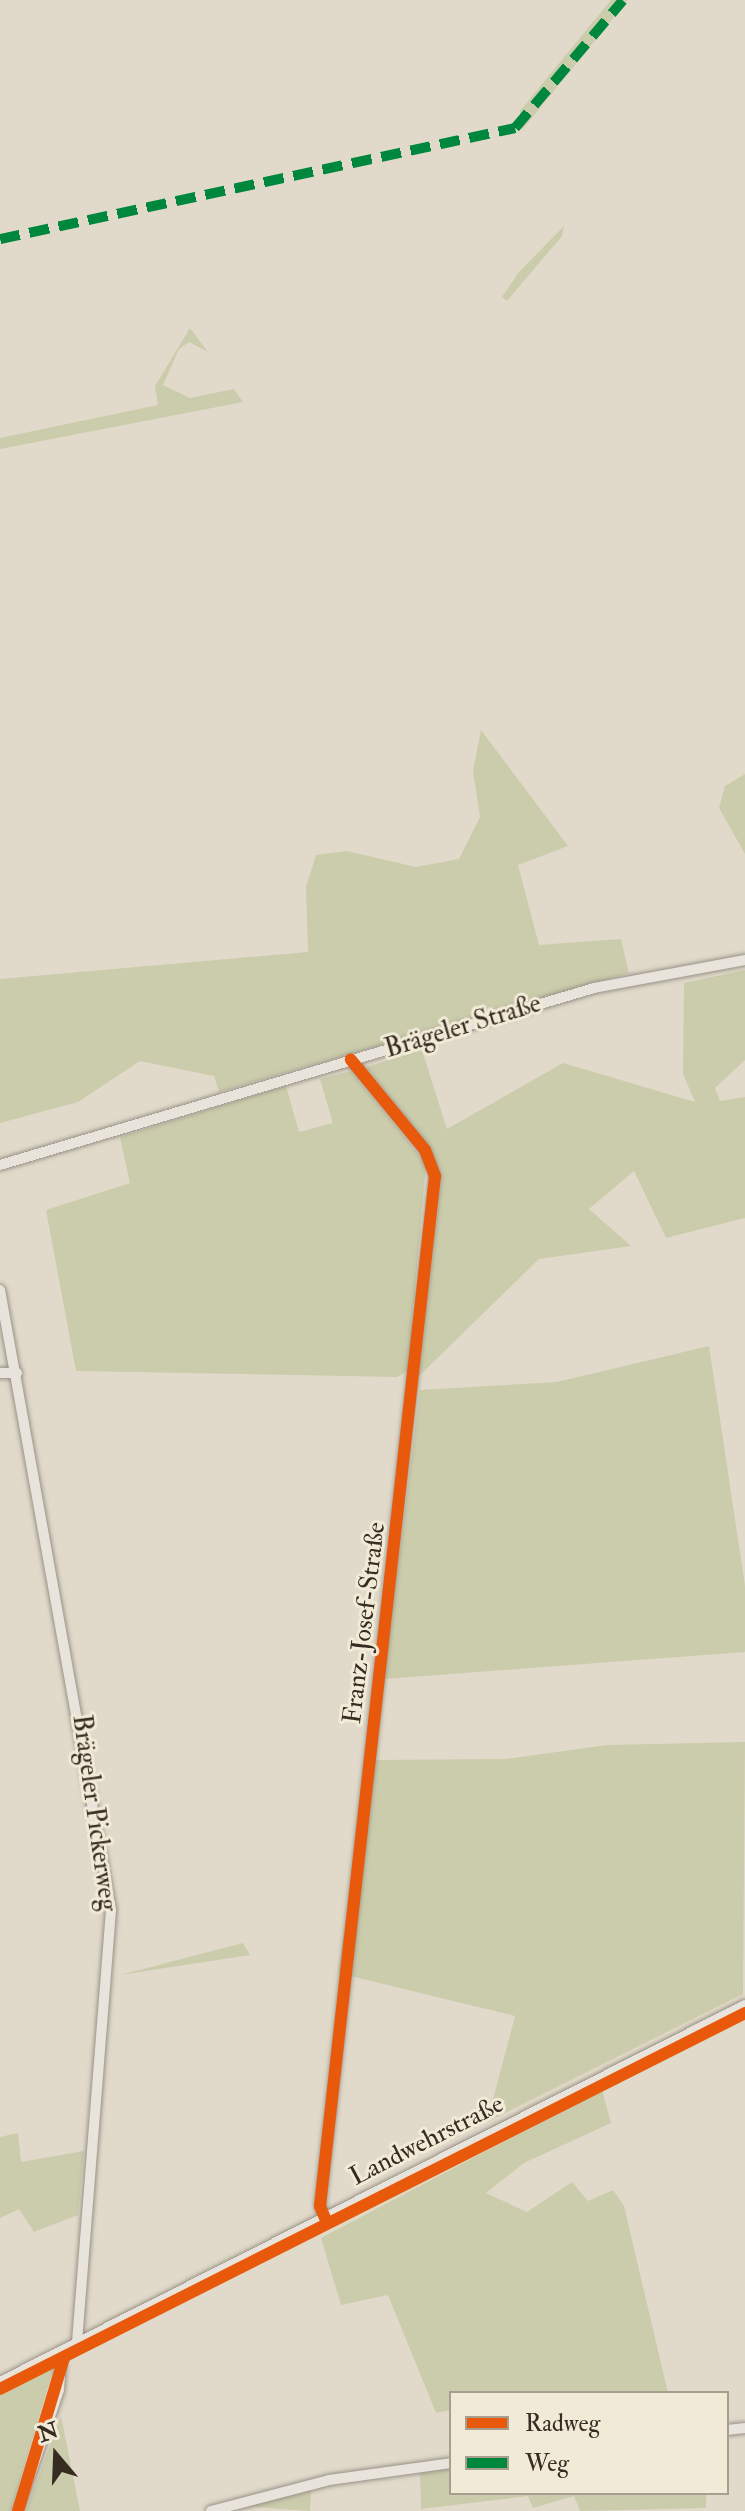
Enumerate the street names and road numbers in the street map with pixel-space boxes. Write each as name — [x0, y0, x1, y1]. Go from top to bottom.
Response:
street label: Brägeler Straße — [381, 988, 545, 1066]
street label: Franz-Josef-Straße — [337, 1520, 393, 1726]
street label: Brägeler Pickerweg — [65, 1713, 123, 1913]
street label: Landwehrstraße — [345, 2089, 509, 2193]

